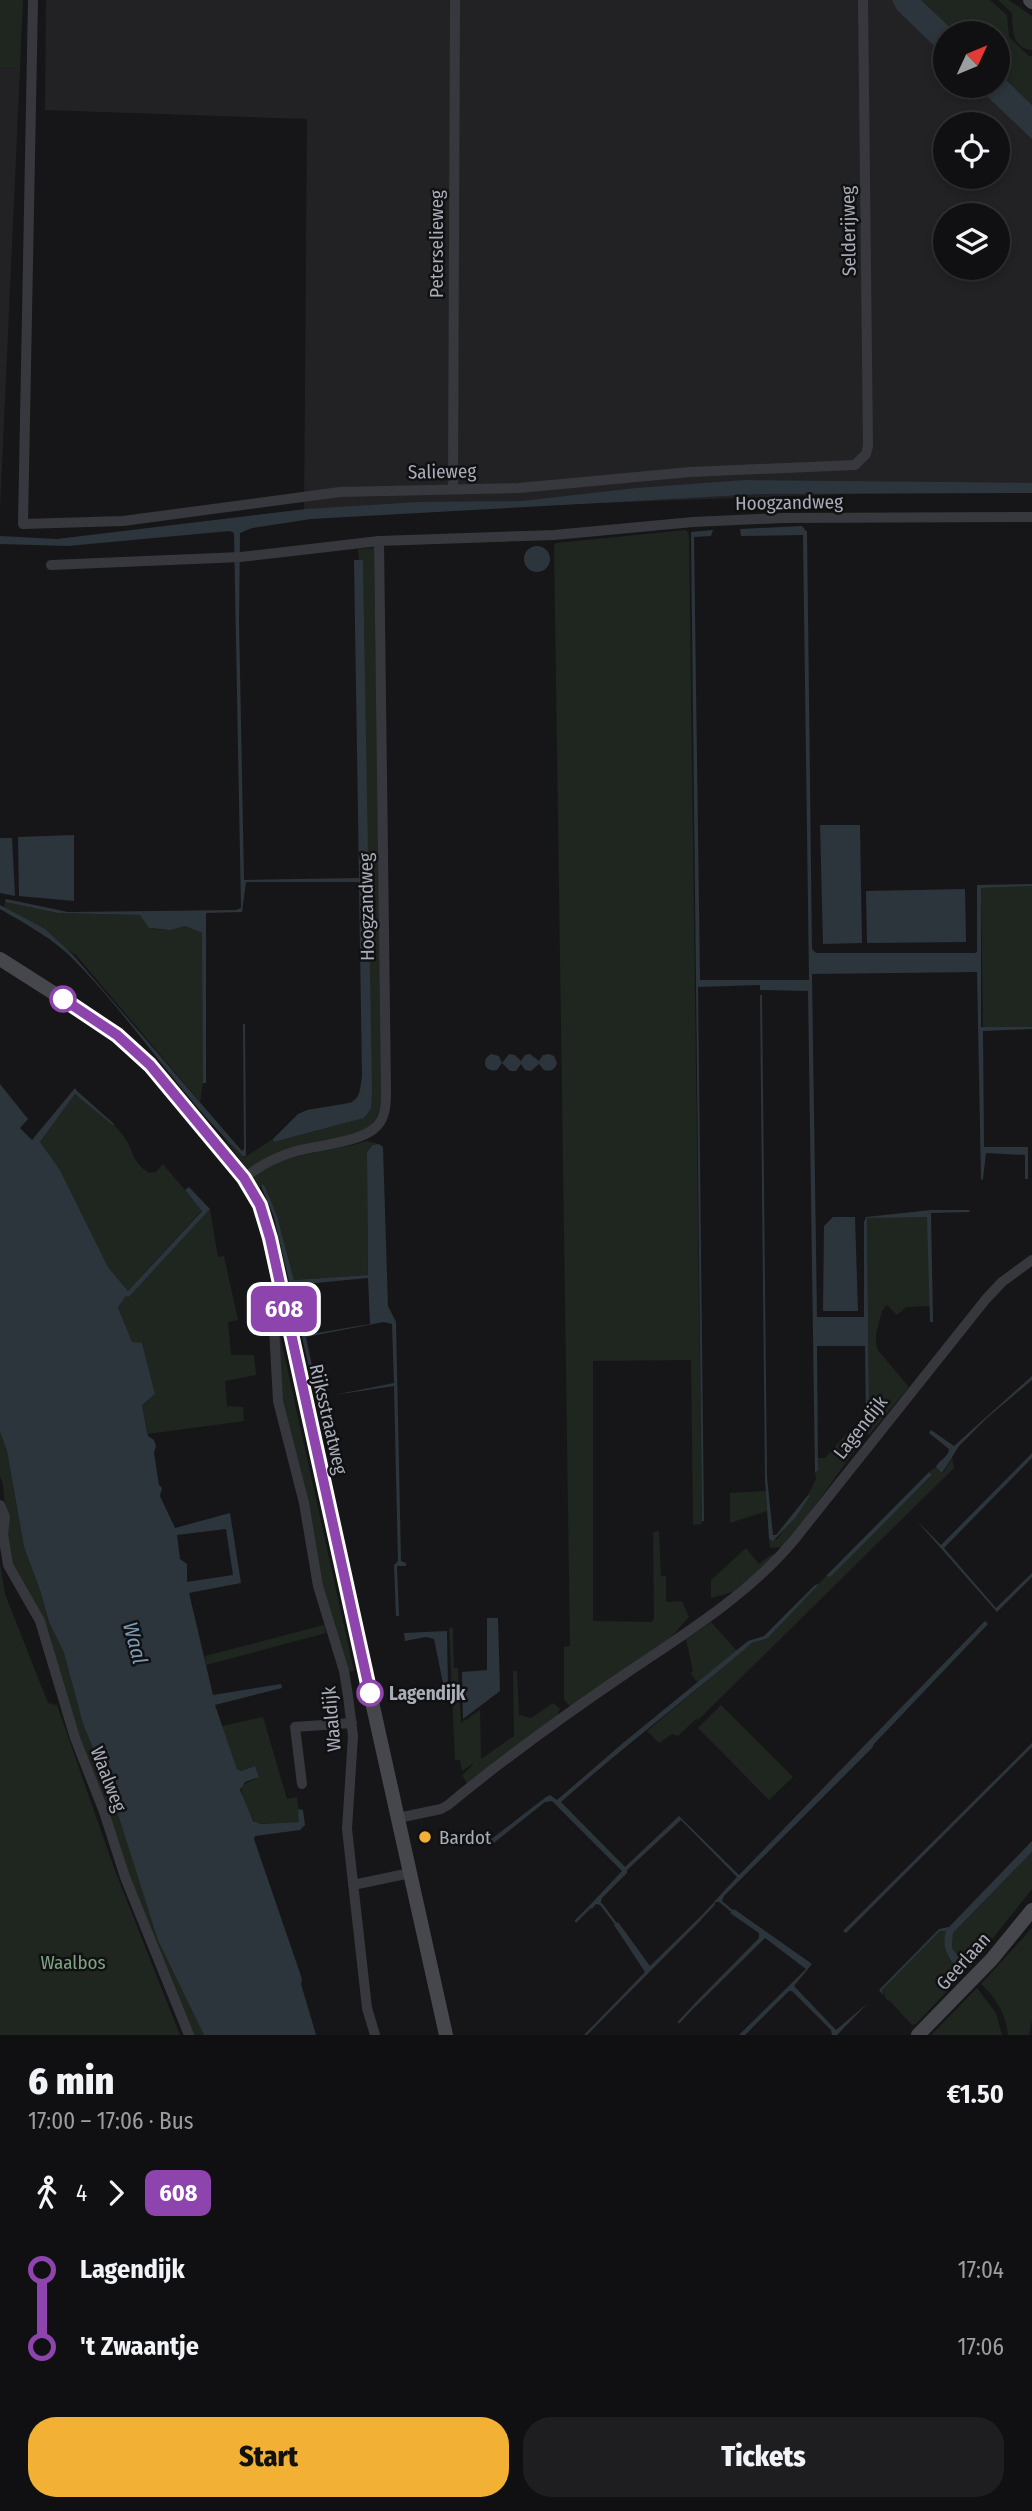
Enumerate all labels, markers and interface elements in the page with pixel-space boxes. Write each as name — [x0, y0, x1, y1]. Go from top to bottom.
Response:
north arrow — [933, 21, 1010, 98]
map controls — [933, 21, 1010, 280]
button: locate — [933, 112, 1010, 189]
street label: Selderijweg — [836, 186, 861, 276]
street label: Peterselieweg — [425, 190, 448, 298]
button: layers — [933, 203, 1010, 280]
street label: Salieweg — [408, 459, 477, 484]
street label: Hoogzandweg — [735, 490, 843, 515]
street label: Hoogzandweg — [354, 853, 379, 961]
unlabelled marker — [50, 986, 76, 1012]
line badge: 608 — [244, 1286, 324, 1332]
text: 608 — [265, 1295, 303, 1323]
street label: Rijksstraatweg — [305, 1362, 352, 1477]
street label: Lagendijk — [829, 1391, 892, 1464]
water label: Waal — [117, 1619, 153, 1667]
marker: Lagendijk — [357, 1680, 383, 1706]
place label: Lagendijk — [389, 1682, 466, 1705]
street label: Waaldijk — [317, 1685, 346, 1753]
street label: Waalweg — [86, 1743, 131, 1815]
place label: Bardot — [439, 1826, 492, 1849]
marker: Bardot — [417, 1829, 433, 1845]
street label: Geerlaan — [931, 1928, 995, 1995]
park label: Waalbos — [40, 1951, 106, 1974]
text: 6 min — [28, 2058, 114, 2104]
text: €1.50 — [947, 2079, 1004, 2110]
text: 17:00 – 17:06 · Bus — [28, 2107, 194, 2135]
icon: walk — [28, 2174, 66, 2212]
icon: forward — [97, 2174, 135, 2212]
text: 4 — [76, 2179, 87, 2207]
text: 608 — [159, 2179, 197, 2207]
text: Lagendijk — [80, 2254, 185, 2285]
text: 17:04 — [958, 2256, 1004, 2284]
text: 't Zwaantje — [80, 2331, 199, 2362]
text: 17:06 — [957, 2333, 1004, 2361]
button: Start — [28, 2417, 509, 2497]
button: Tickets — [523, 2417, 1004, 2497]

